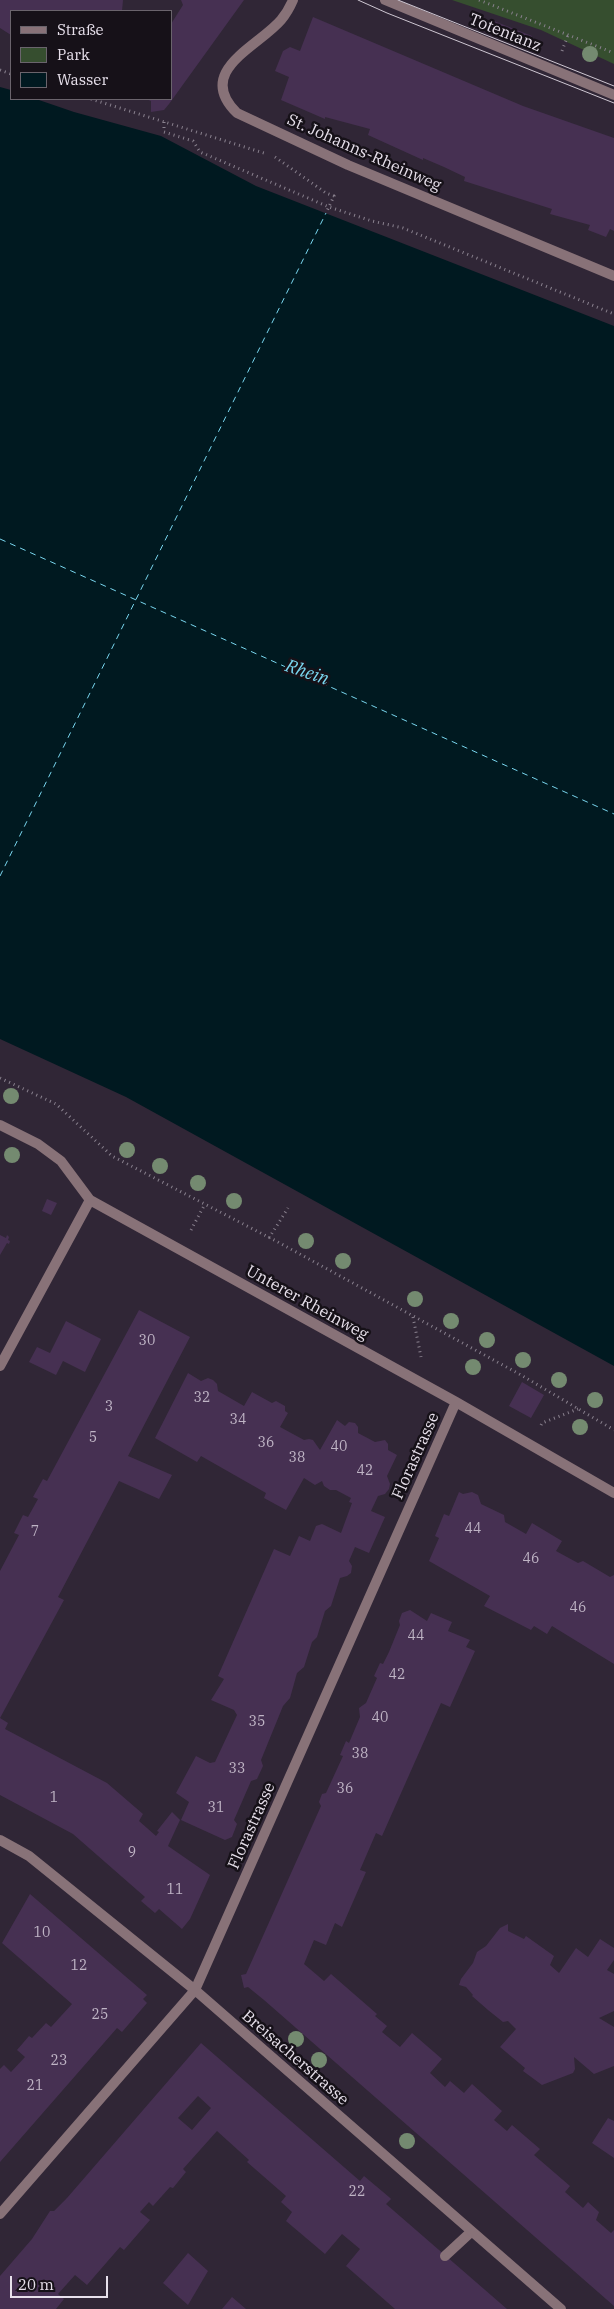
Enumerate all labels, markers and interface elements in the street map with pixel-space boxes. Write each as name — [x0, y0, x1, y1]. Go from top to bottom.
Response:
legend — [10, 10, 172, 100]
street label: Totentanz — [466, 10, 544, 56]
text: Straße — [57, 20, 104, 39]
text: Park — [57, 45, 90, 64]
text: Wasser — [57, 70, 108, 89]
street label: St. Johanns-Rheinweg — [284, 110, 444, 196]
water label: Rhein — [282, 656, 332, 690]
street label: Unterer Rheinweg — [243, 1261, 371, 1345]
house number: 30 — [139, 1333, 155, 1349]
house number: 32 — [194, 1390, 210, 1406]
house number: 3 — [105, 1399, 113, 1415]
street label: Florastrasse — [388, 1410, 444, 1502]
house number: 34 — [230, 1412, 246, 1428]
house number: 5 — [89, 1430, 97, 1446]
house number: 36 — [258, 1435, 274, 1451]
house number: 40 — [331, 1439, 347, 1455]
house number: 38 — [289, 1450, 305, 1466]
house number: 42 — [357, 1463, 373, 1479]
house number: 44 — [465, 1521, 481, 1537]
house number: 7 — [31, 1524, 39, 1540]
house number: 46 — [523, 1551, 539, 1567]
house number: 46 — [570, 1600, 586, 1616]
house number: 44 — [408, 1628, 424, 1644]
house number: 42 — [389, 1667, 405, 1683]
house number: 40 — [372, 1710, 388, 1726]
house number: 35 — [249, 1714, 265, 1730]
house number: 38 — [352, 1746, 368, 1762]
house number: 33 — [229, 1761, 245, 1777]
street label: Florastrasse — [224, 1780, 280, 1872]
house number: 36 — [337, 1781, 353, 1797]
house number: 1 — [50, 1790, 58, 1806]
house number: 31 — [208, 1800, 224, 1816]
house number: 9 — [128, 1845, 136, 1861]
house number: 11 — [167, 1882, 183, 1898]
house number: 10 — [34, 1925, 50, 1941]
house number: 12 — [71, 1958, 87, 1974]
street label: Breisacherstrasse — [238, 2006, 352, 2110]
house number: 25 — [92, 2007, 108, 2023]
house number: 23 — [51, 2053, 67, 2069]
house number: 21 — [27, 2078, 43, 2094]
house number: 22 — [349, 2184, 365, 2200]
scale bar — [12, 2266, 110, 2298]
text: 20 m — [18, 2275, 54, 2294]

